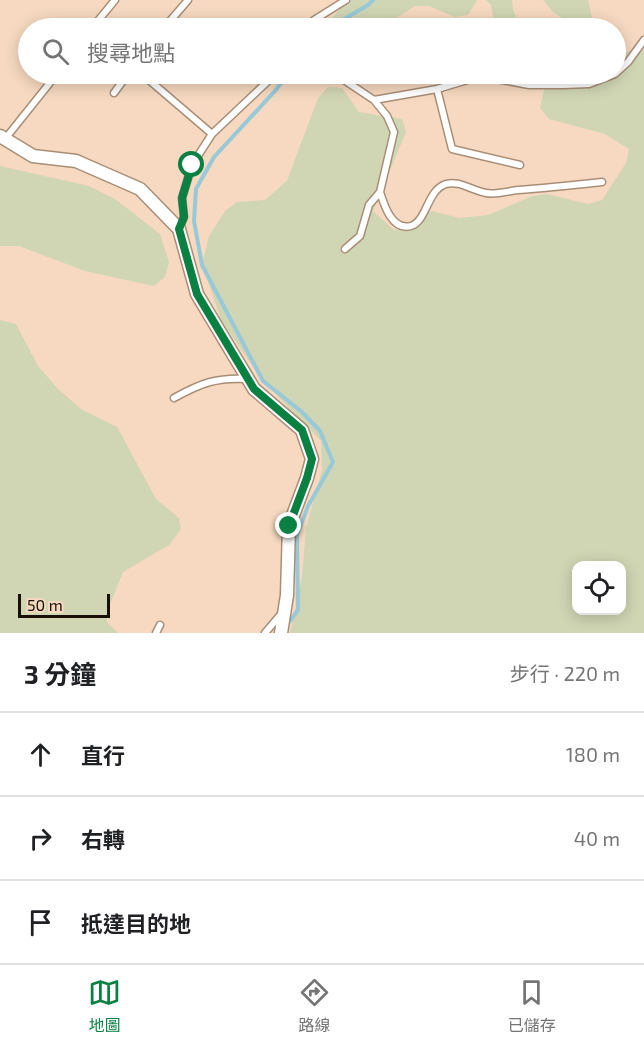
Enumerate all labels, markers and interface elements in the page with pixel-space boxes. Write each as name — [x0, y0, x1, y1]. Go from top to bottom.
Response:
search box — [18, 18, 626, 84]
icon: search — [39, 35, 72, 68]
text: 搜尋地點 — [87, 39, 175, 65]
route start — [178, 151, 204, 177]
route end — [275, 512, 301, 538]
map controls — [572, 561, 626, 615]
button: locate — [572, 561, 626, 615]
scale bar — [18, 591, 110, 618]
text: 50 m — [27, 595, 63, 614]
text: 3 分鐘 — [24, 658, 96, 689]
text: 步行 · 220 m — [510, 661, 620, 685]
icon: ahead — [24, 738, 57, 771]
text: 直行 — [81, 742, 125, 768]
text: 180 m — [566, 742, 620, 766]
icon: right — [24, 822, 57, 855]
text: 右轉 — [81, 826, 125, 852]
text: 40 m — [574, 826, 620, 850]
icon: arrive — [24, 906, 57, 939]
text: 抵達目的地 — [81, 910, 191, 936]
tab: 地圖 — [88, 976, 121, 1036]
tab: 路線 — [298, 976, 331, 1036]
tab: 已儲存 — [508, 976, 556, 1036]

